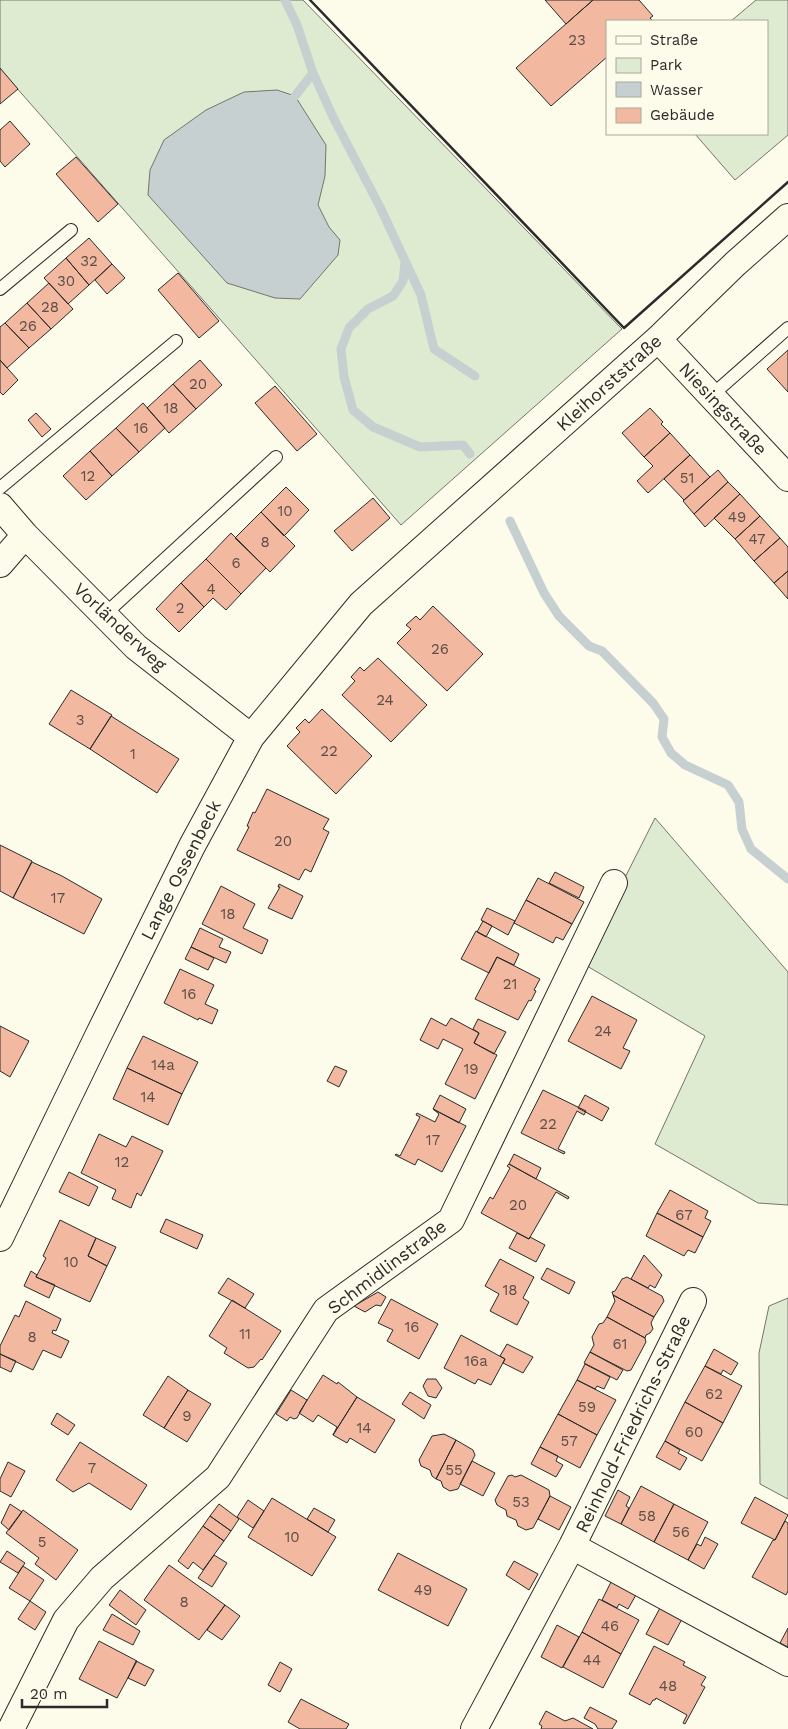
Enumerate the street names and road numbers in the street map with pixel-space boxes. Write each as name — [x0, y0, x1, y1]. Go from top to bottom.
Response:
street label: Kleihorststraße — [552, 330, 666, 435]
street label: Niesingstraße — [675, 358, 772, 459]
street label: Vorländerweg — [69, 578, 172, 675]
street label: Lange Ossenbeck — [136, 796, 225, 943]
street label: Schmidlinstraße — [323, 1215, 450, 1318]
street label: Reinhold-Friedrichs-Straße — [571, 1312, 694, 1536]

